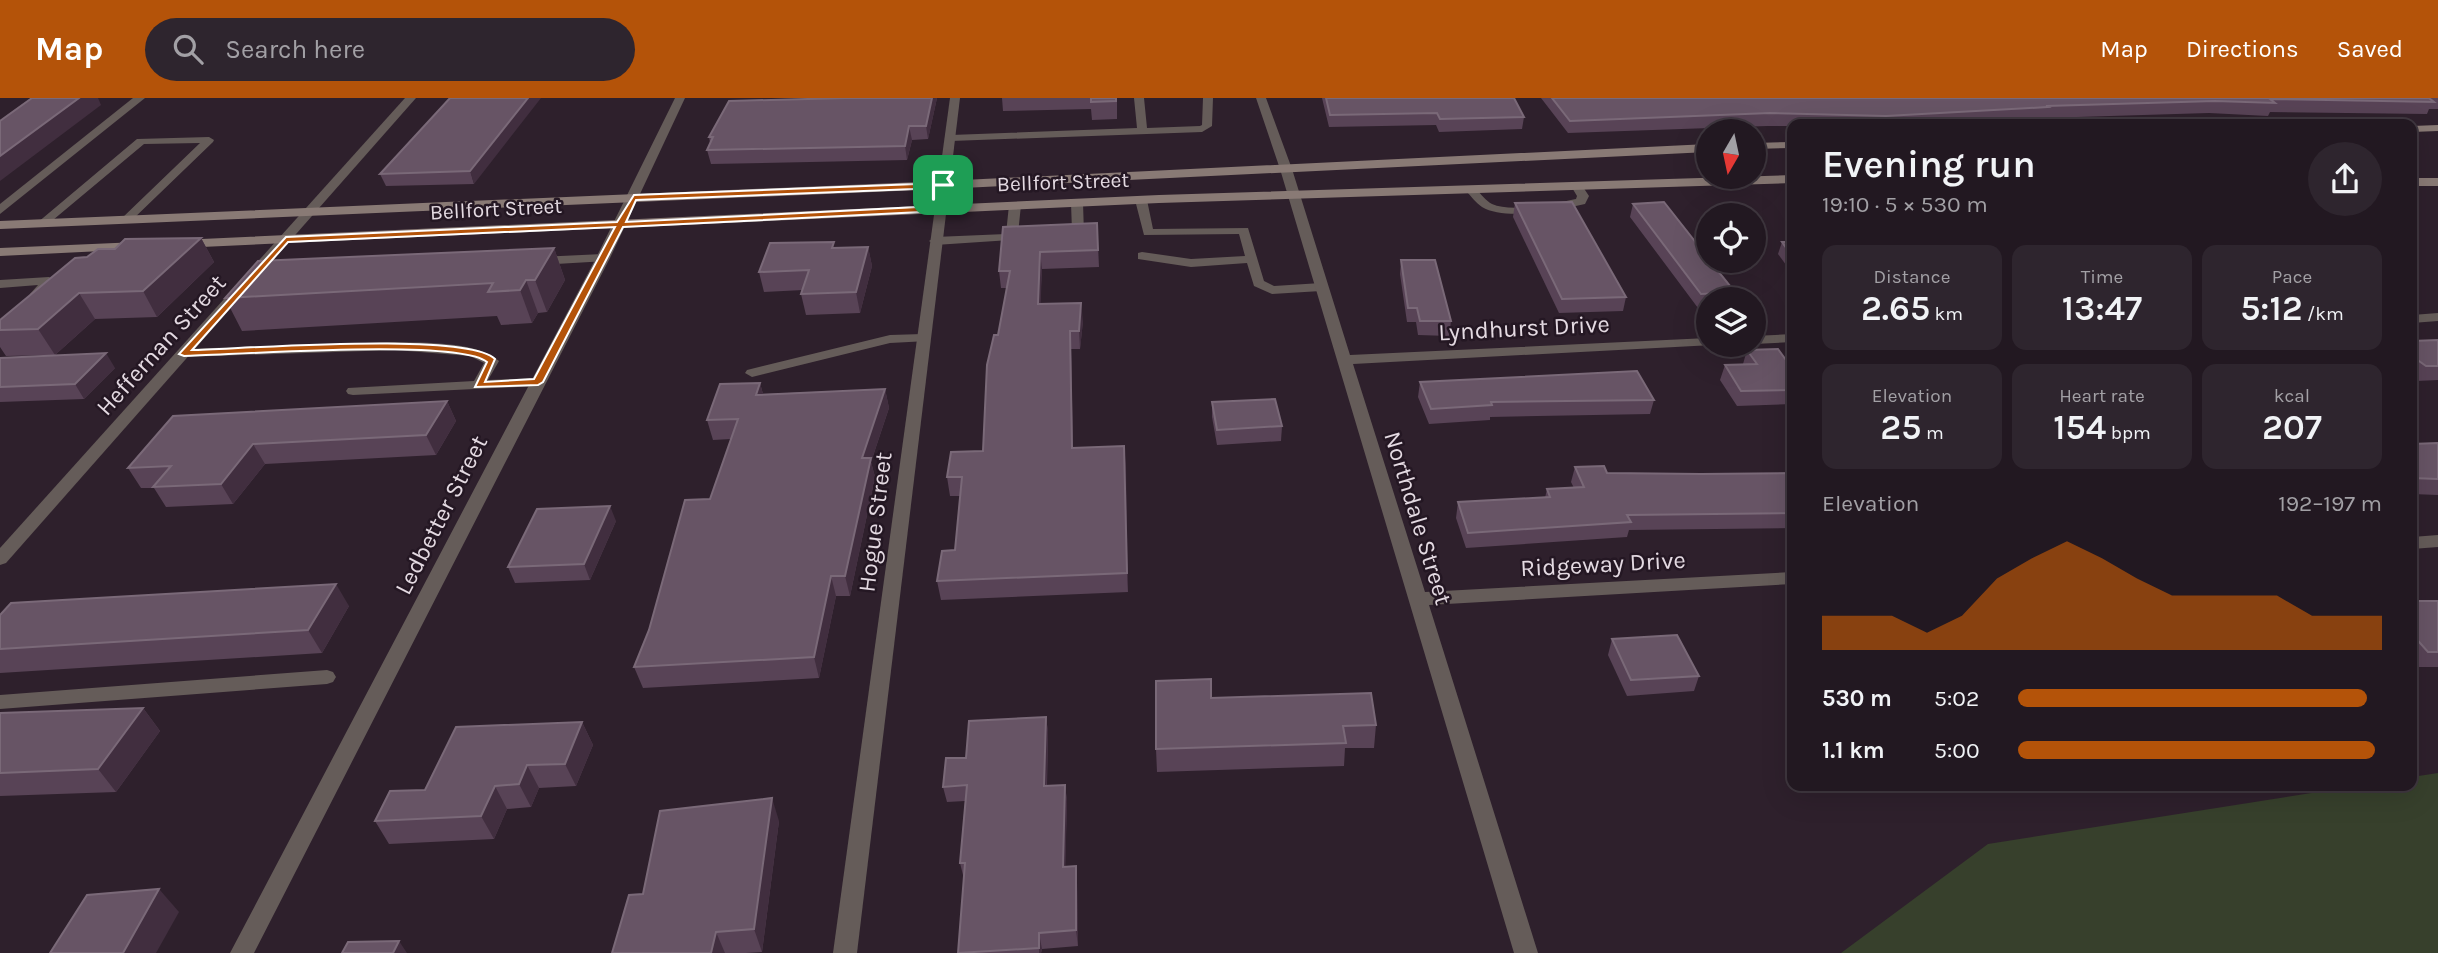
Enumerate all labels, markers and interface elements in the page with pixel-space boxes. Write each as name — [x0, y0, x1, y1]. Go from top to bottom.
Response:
search box — [145, 18, 635, 81]
text: Map — [35, 30, 103, 68]
icon: search — [169, 30, 207, 68]
text: Search here — [225, 34, 365, 65]
text: Map — [2100, 35, 2148, 63]
text: Directions — [2186, 35, 2299, 63]
text: Saved — [2337, 35, 2403, 63]
north arrow — [1696, 119, 1766, 189]
map controls — [1696, 119, 1766, 357]
text: Evening run — [1822, 142, 2036, 187]
button: share — [2308, 142, 2382, 216]
pin — [913, 155, 973, 215]
icon: arrive — [924, 166, 962, 204]
street label: Bellfort Street — [996, 168, 1130, 196]
text: 19:10 · 5 × 530 m — [1822, 191, 1988, 218]
street label: Bellfort Street — [429, 194, 563, 224]
button: locate — [1696, 203, 1766, 273]
text: Distance — [1874, 266, 1950, 288]
text: Time — [2081, 266, 2123, 288]
text: Pace — [2272, 266, 2312, 288]
street label: Heffernan Street — [91, 269, 231, 421]
button: layers — [1696, 287, 1766, 357]
text: 2.65 — [1861, 288, 1930, 329]
text: 13:47 — [2062, 288, 2142, 329]
text: 5:12 — [2240, 288, 2303, 329]
text: km — [1930, 303, 1963, 325]
text: /km — [2303, 303, 2344, 325]
street label: Lyndhurst Drive — [1438, 310, 1610, 346]
text: Elevation — [1872, 385, 1952, 407]
text: Heart rate — [2059, 385, 2145, 407]
text: kcal — [2274, 385, 2310, 407]
text: 25 — [1880, 407, 1921, 448]
text: 154 — [2053, 407, 2106, 448]
text: 207 — [2262, 407, 2322, 448]
text: m — [1921, 422, 1944, 444]
text: bpm — [2106, 422, 2151, 444]
street label: Northdale Street — [1378, 428, 1458, 608]
street label: Ledbetter Street — [389, 431, 493, 599]
street label: Hogue Street — [853, 450, 897, 594]
text: Elevation — [1822, 490, 1919, 517]
text: 192–197 m — [2278, 490, 2382, 517]
street label: Ridgeway Drive — [1520, 546, 1686, 582]
text: 530 m — [1822, 685, 1892, 712]
text: 5:02 — [1934, 685, 1979, 712]
text: 1.1 km — [1822, 737, 1885, 764]
text: 5:00 — [1934, 737, 1980, 764]

